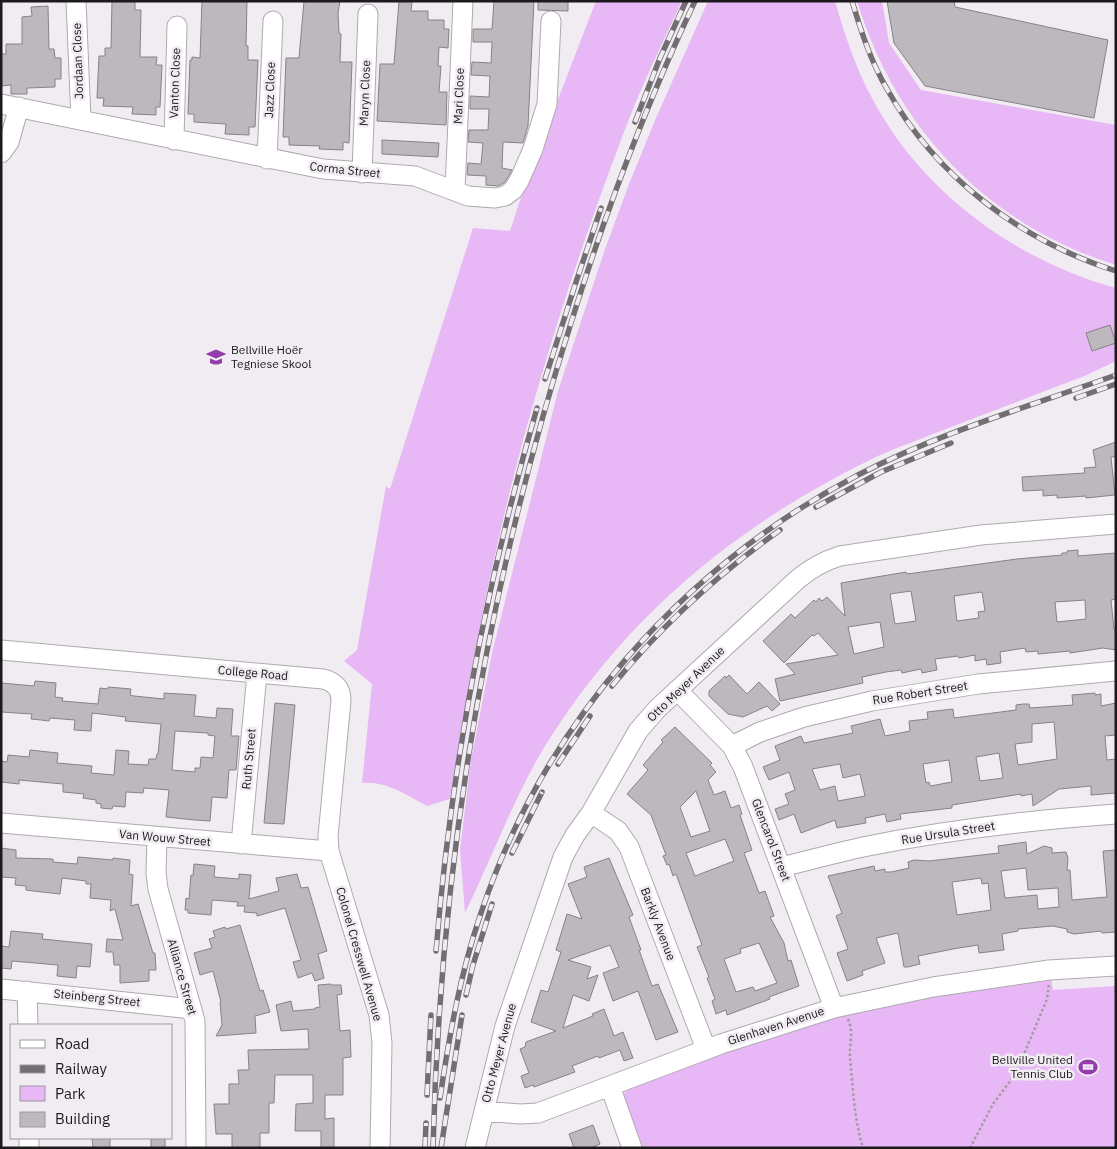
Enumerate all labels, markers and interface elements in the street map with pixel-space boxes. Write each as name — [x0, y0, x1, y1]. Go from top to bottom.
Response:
street label: Jordaan Close — [69, 22, 86, 99]
street label: Vanton Close — [166, 47, 183, 119]
street label: Maryn Close — [356, 59, 373, 126]
street label: Jazz Close — [261, 61, 278, 118]
street label: Mari Close — [450, 67, 467, 124]
street label: Corma Street — [309, 158, 381, 181]
place label: Bellville Hoër Tegniese Skool — [231, 342, 311, 371]
school or university icon: Bellville Hoër Tegniese Skool — [205, 346, 227, 368]
street label: Otto Meyer Avenue — [644, 642, 728, 725]
street label: College Road — [217, 662, 289, 683]
street label: Rue Robert Street — [871, 678, 969, 707]
street label: Ruth Street — [238, 728, 259, 790]
street label: Glencarol Street — [749, 796, 794, 883]
street label: Rue Ursula Street — [900, 818, 996, 847]
street label: Van Wouw Street — [119, 826, 212, 849]
street label: Colonel Cresswell Avenue — [333, 885, 386, 1023]
street label: Barkly Avenue — [638, 885, 679, 963]
street label: Alliance Street — [164, 937, 201, 1017]
street label: Steinberg Street — [53, 985, 141, 1010]
street label: Otto Meyer Avenue — [478, 1001, 519, 1104]
street label: Glenhaven Avenue — [726, 1003, 826, 1048]
legend — [10, 1024, 172, 1139]
text: Road — [55, 1034, 90, 1053]
place label: Bellville United Tennis Club — [992, 1052, 1073, 1081]
sports icon: Bellville United Tennis Club — [1077, 1056, 1099, 1078]
text: Railway — [55, 1059, 108, 1078]
text: Park — [55, 1084, 85, 1103]
text: Building — [55, 1109, 110, 1128]

